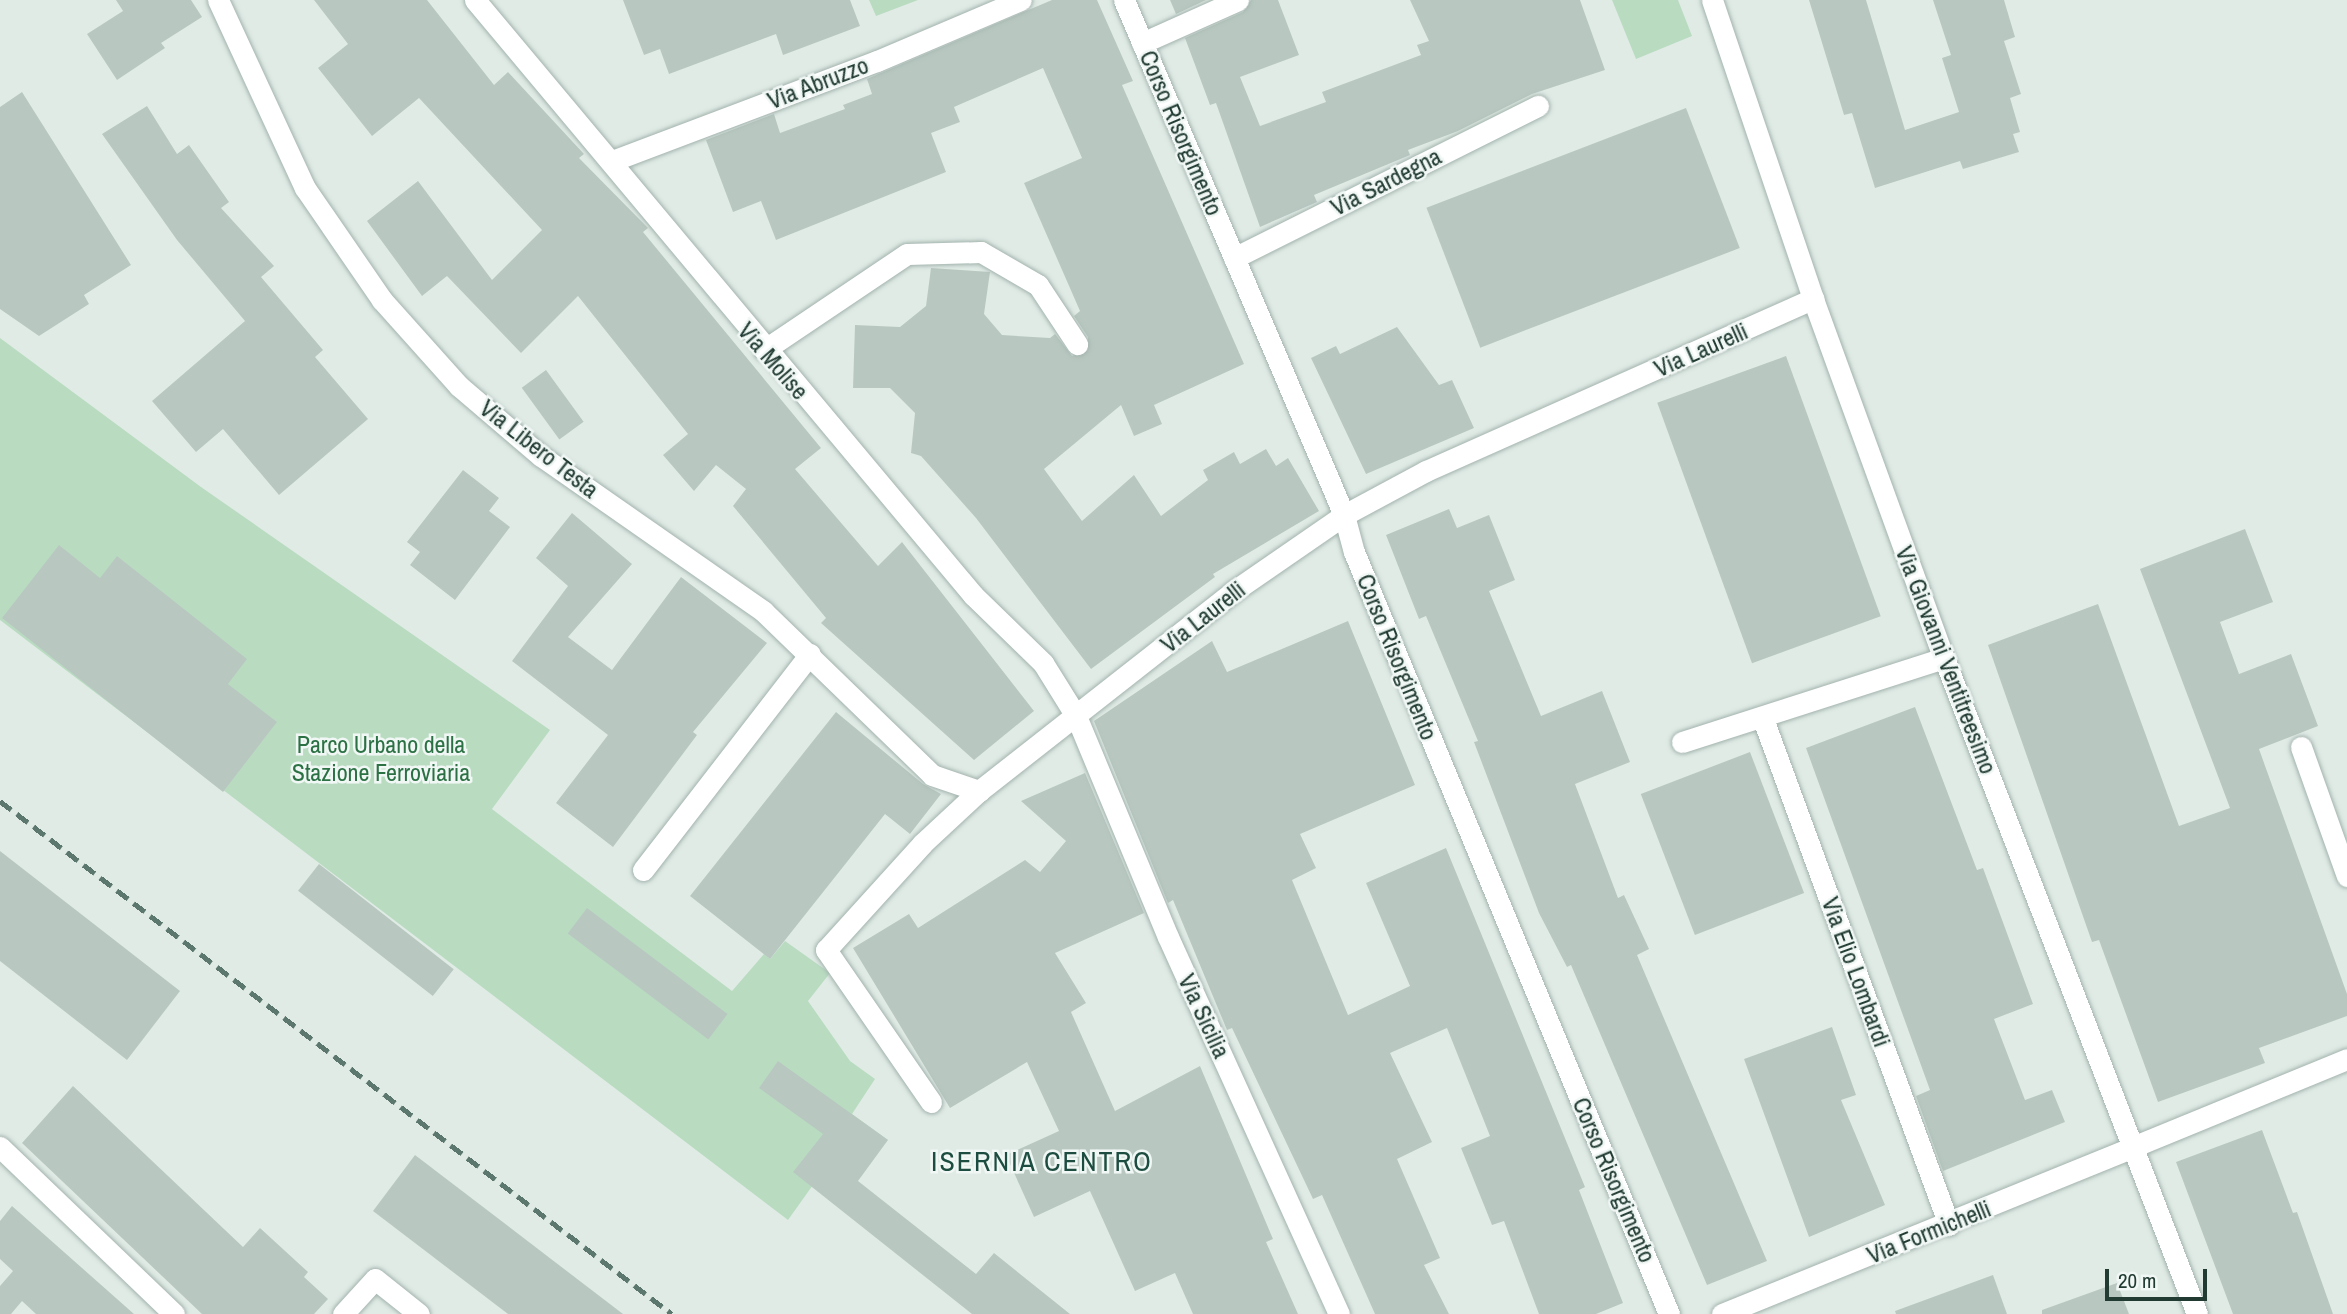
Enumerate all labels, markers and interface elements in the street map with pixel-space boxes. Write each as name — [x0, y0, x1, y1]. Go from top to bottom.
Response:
street label: Corso Risorgimento — [1133, 46, 1229, 220]
street label: Via Abruzzo — [763, 50, 873, 116]
street label: Via Sardegna — [1326, 142, 1446, 222]
street label: Via Molise — [732, 317, 814, 405]
street label: Via Laurelli — [1650, 317, 1752, 383]
street label: Via Libero Testa — [474, 394, 604, 504]
street label: Via Giovanni Ventitreesimo — [1889, 542, 2003, 778]
street label: Corso Risorgimento — [1351, 570, 1443, 744]
street label: Via Laurelli — [1155, 575, 1251, 659]
park label: Parco Urbano della Stazione Ferroviaria — [292, 731, 470, 787]
street label: Via Elio Lombardi — [1816, 893, 1896, 1051]
street label: Via Sicilia — [1172, 969, 1236, 1063]
street label: Corso Risorgimento — [1566, 1093, 1662, 1267]
district label: ISERNIA CENTRO — [932, 1144, 1152, 1178]
street label: Via Formichelli — [1863, 1194, 1995, 1270]
scale bar — [2109, 1254, 2210, 1298]
text: 20 m — [2118, 1266, 2156, 1295]

